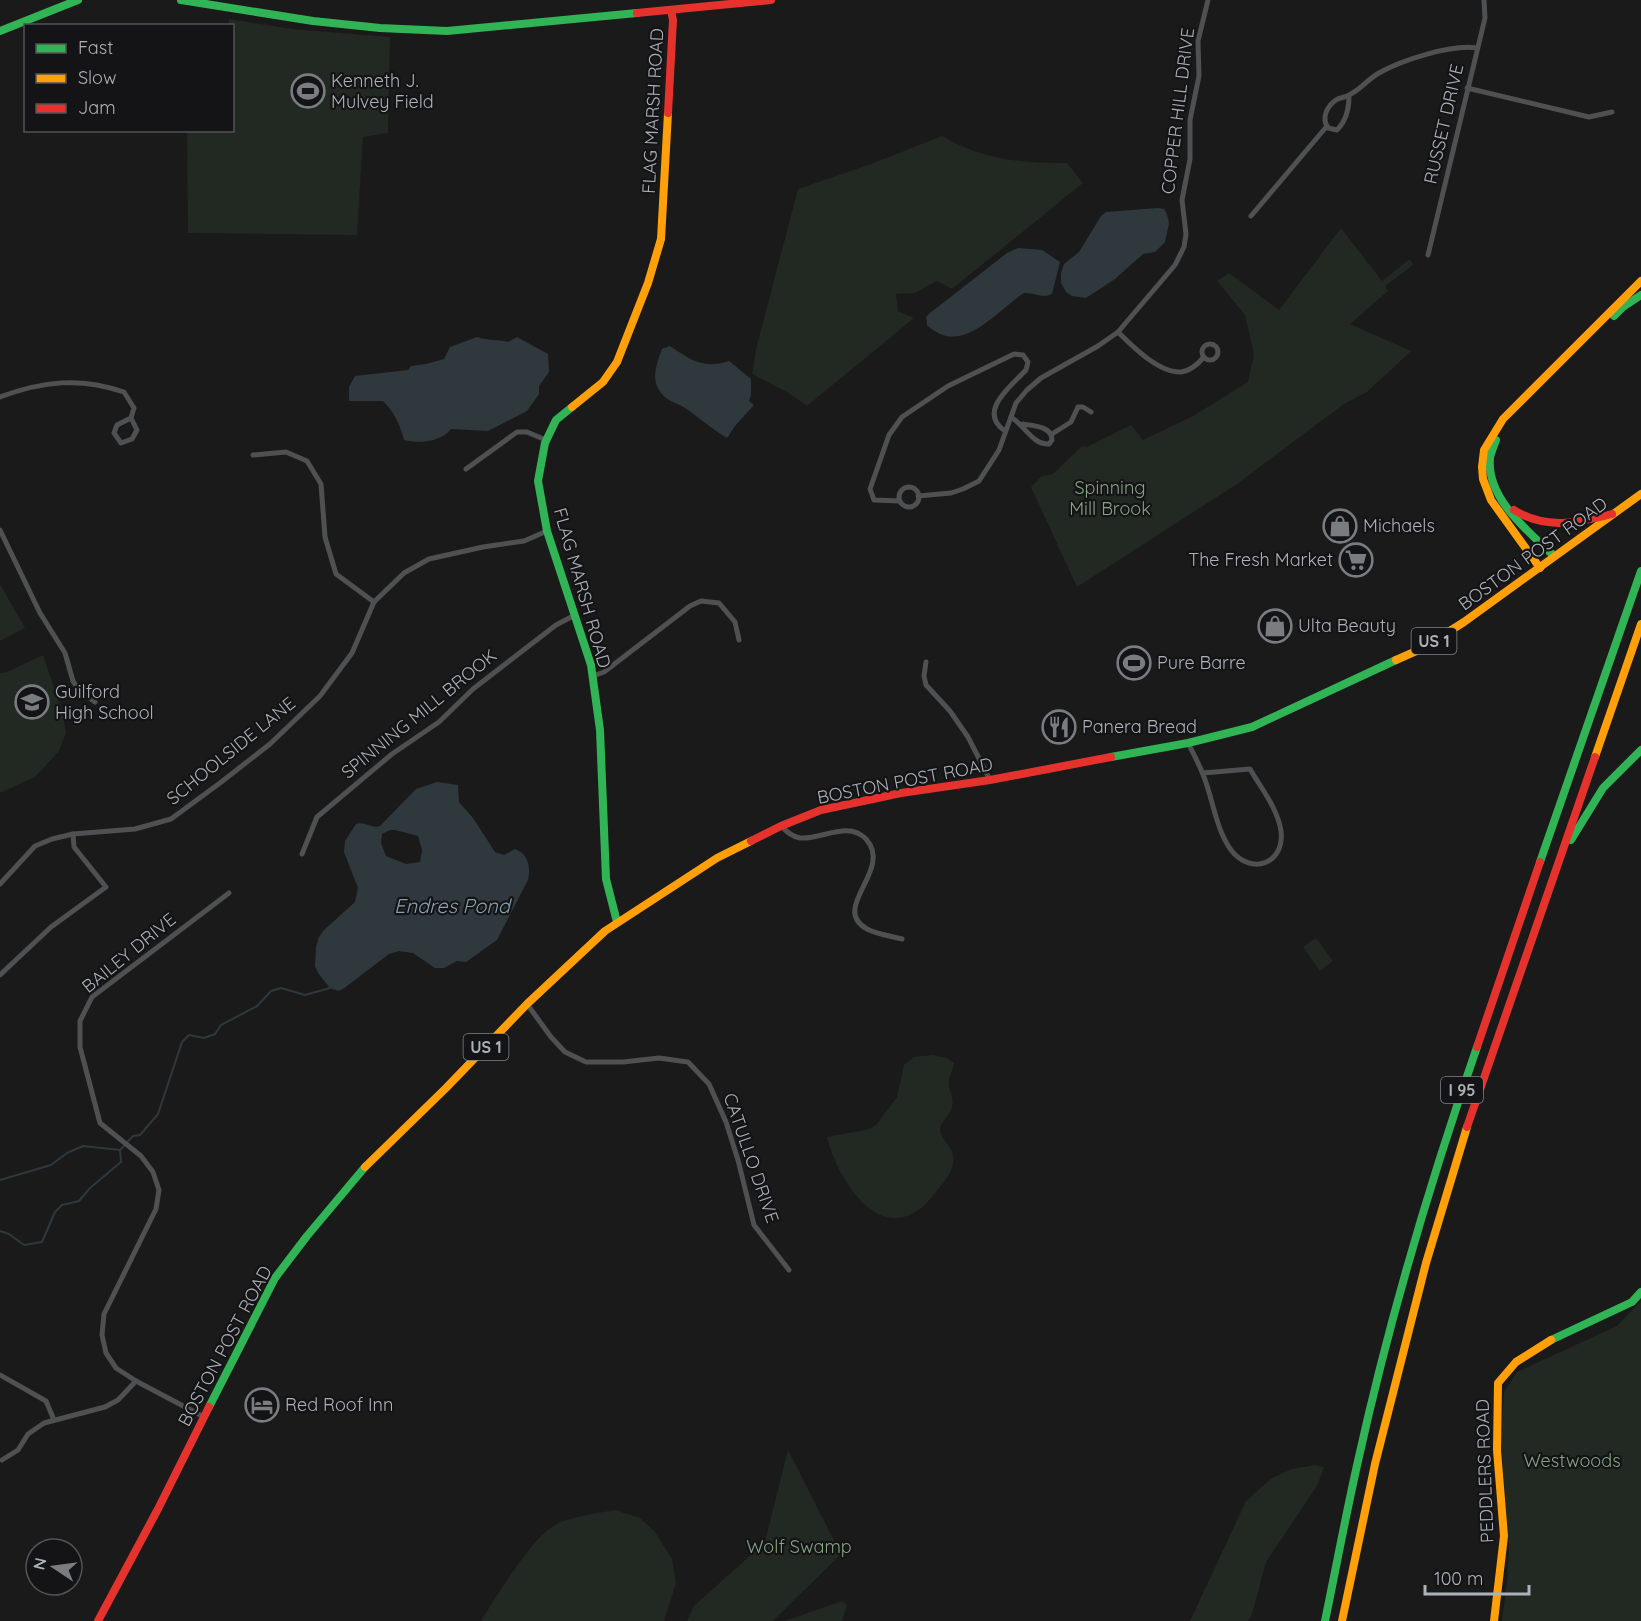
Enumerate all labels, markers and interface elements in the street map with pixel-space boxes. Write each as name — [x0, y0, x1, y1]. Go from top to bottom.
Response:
legend — [24, 24, 234, 132]
street label: COPPER HILL DRIVE — [1156, 26, 1199, 195]
street label: FLAG MARSH ROAD — [637, 28, 668, 194]
text: Fast — [78, 36, 113, 59]
street label: RUSSET DRIVE — [1419, 62, 1469, 186]
text: Slow — [78, 66, 116, 89]
place label: Kenneth J. Mulvey Field — [331, 69, 434, 113]
sports icon: Kenneth J. Mulvey Field — [290, 73, 326, 109]
text: Jam — [78, 96, 116, 119]
park label: Spinning Mill Brook — [1069, 476, 1151, 520]
street label: BOSTON POST ROAD — [1454, 492, 1612, 615]
street label: FLAG MARSH ROAD — [549, 505, 616, 671]
shop icon: Michaels — [1322, 508, 1358, 544]
place label: Michaels — [1363, 514, 1435, 537]
supermarket icon: The Fresh Market — [1338, 542, 1374, 578]
place label: The Fresh Market — [1188, 548, 1333, 571]
shop icon: Ulta Beauty — [1257, 608, 1293, 644]
place label: Ulta Beauty — [1298, 614, 1396, 637]
road number: US 1 — [1412, 628, 1456, 654]
street label: SPINNING MILL BROOK — [336, 644, 501, 783]
sports icon: Pure Barre — [1116, 645, 1152, 681]
place label: Pure Barre — [1157, 651, 1246, 674]
place label: Guilford High School — [55, 680, 154, 724]
school or university icon: Guilford High School — [14, 684, 50, 720]
street label: SCHOOLSIDE LANE — [162, 692, 300, 810]
restaurant icon: Panera Bread — [1041, 709, 1077, 745]
place label: Panera Bread — [1082, 715, 1197, 738]
street label: BOSTON POST ROAD — [815, 752, 995, 809]
water label: Endres Pond — [394, 893, 513, 918]
street label: BAILEY DRIVE — [77, 908, 180, 998]
road number: US 1 — [464, 1034, 508, 1060]
road number: I 95 — [1441, 1077, 1483, 1103]
street label: CATULLO DRIVE — [719, 1090, 784, 1226]
street label: BOSTON POST ROAD — [172, 1262, 277, 1430]
hotel icon: Red Roof Inn — [244, 1387, 280, 1423]
place label: Red Roof Inn — [285, 1393, 393, 1416]
street label: PEDDLERS ROAD — [1470, 1399, 1499, 1543]
park label: Westwoods — [1523, 1449, 1621, 1472]
park label: Wolf Swamp — [746, 1535, 852, 1558]
north arrow — [24, 1537, 84, 1597]
text: N — [28, 1556, 50, 1572]
scale bar — [1425, 1558, 1528, 1596]
text: 100 m — [1434, 1567, 1483, 1590]

